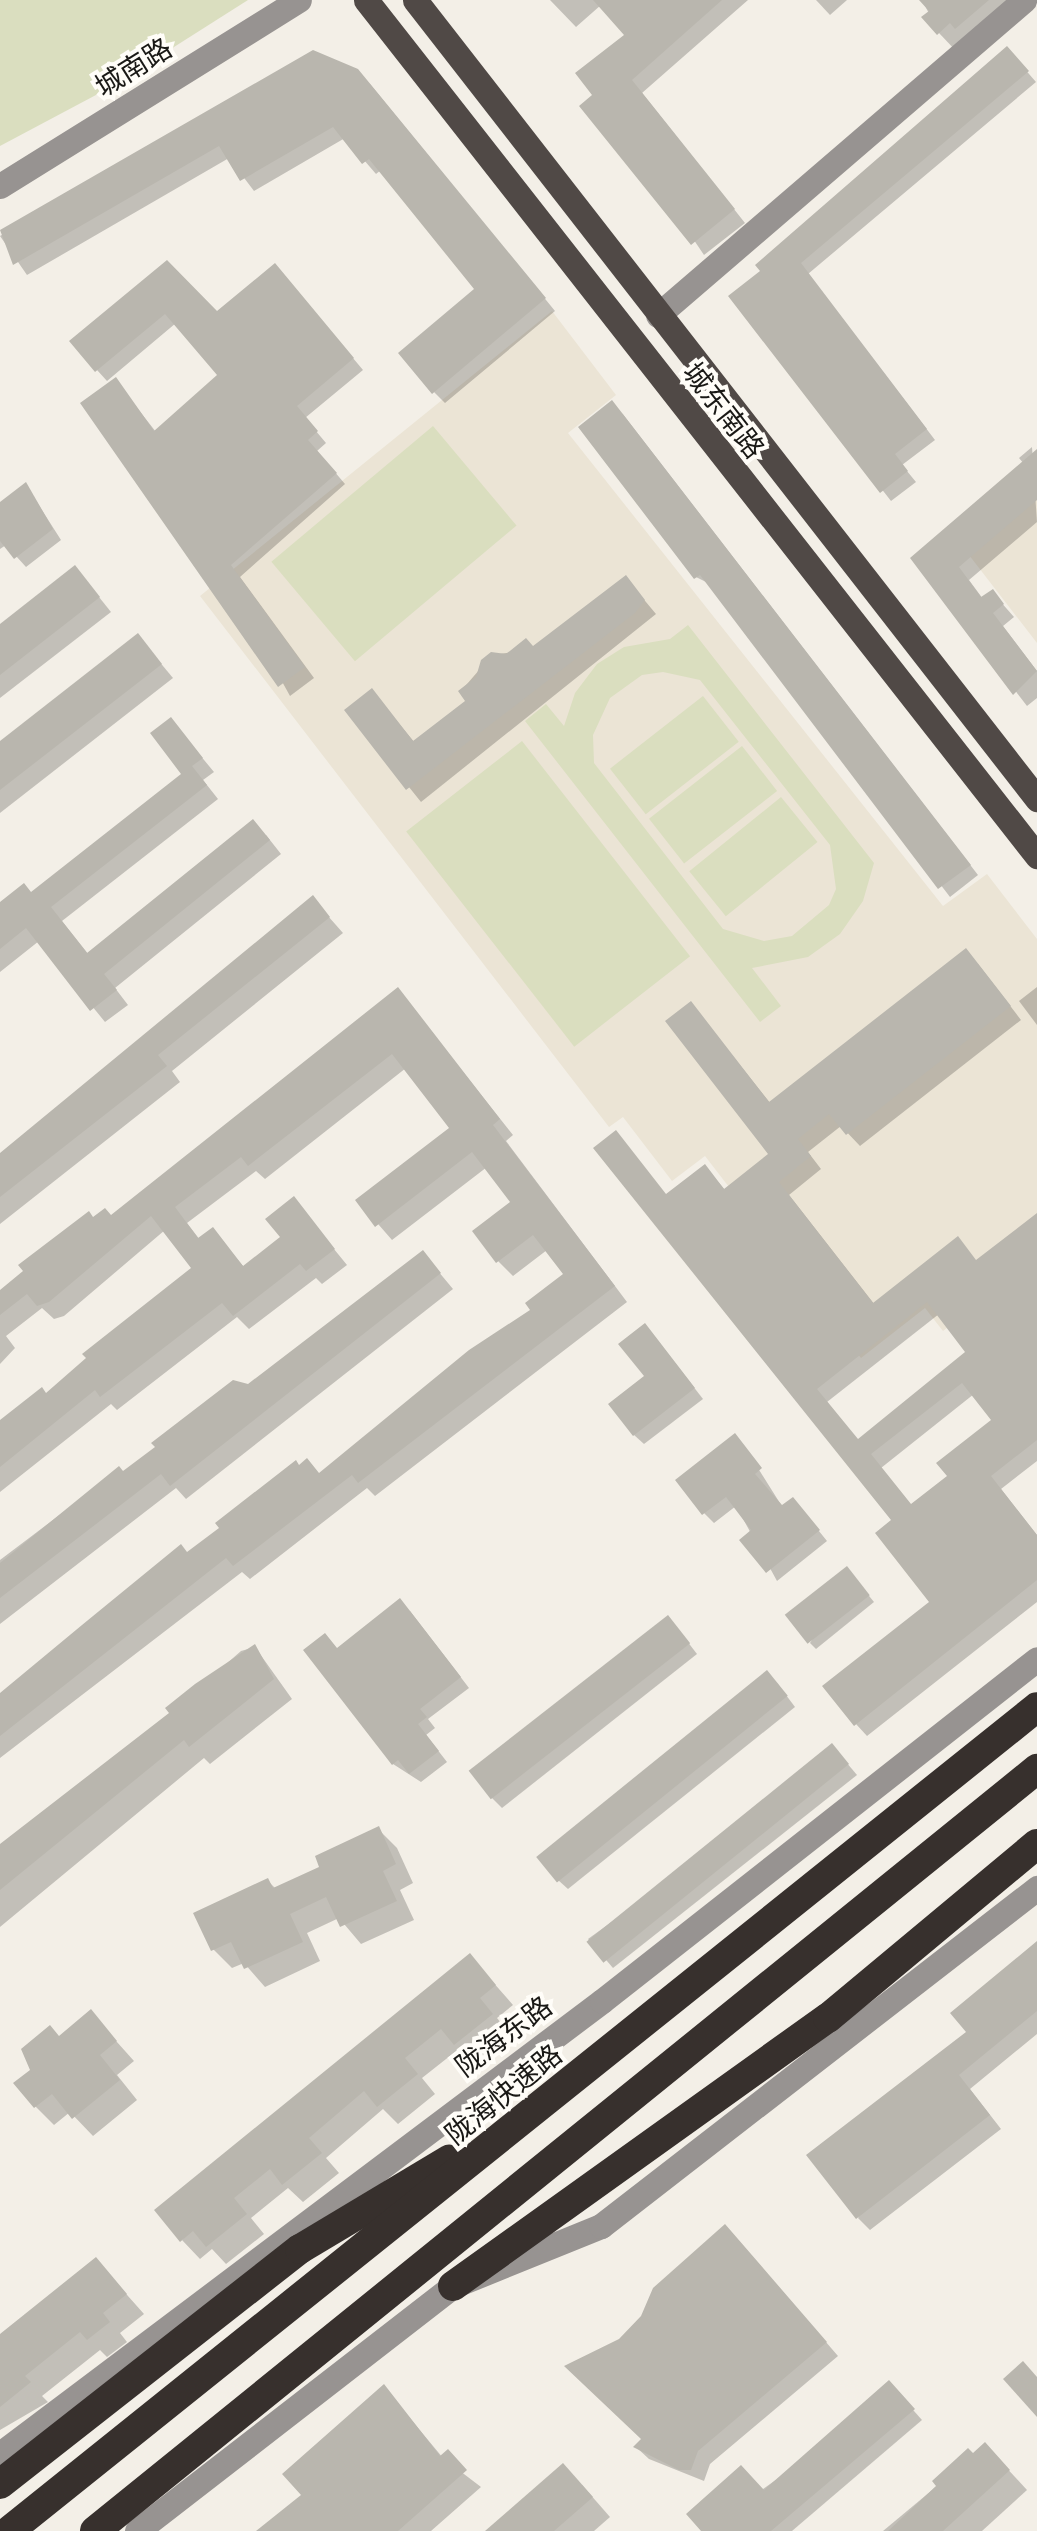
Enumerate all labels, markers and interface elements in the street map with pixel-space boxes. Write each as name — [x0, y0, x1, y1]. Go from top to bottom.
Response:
street label: 城南路 — [89, 31, 179, 105]
street label: 城东南路 — [675, 357, 771, 465]
street label: 陇海东路 — [449, 1990, 559, 2084]
street label: 陇海快速路 — [439, 2038, 569, 2152]

